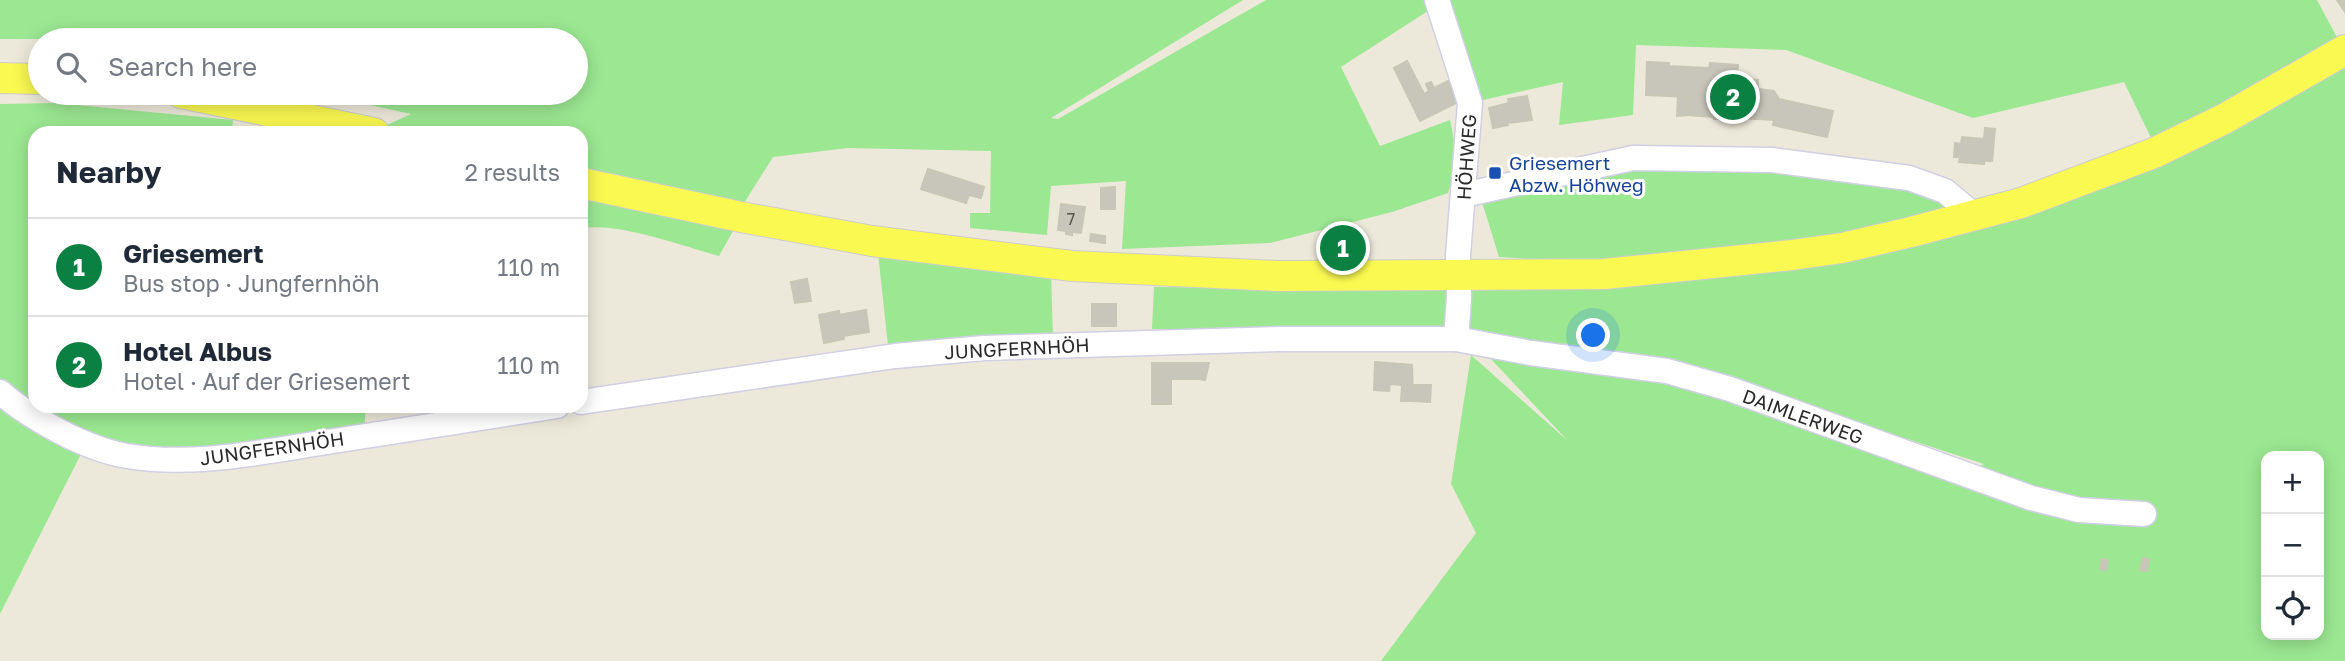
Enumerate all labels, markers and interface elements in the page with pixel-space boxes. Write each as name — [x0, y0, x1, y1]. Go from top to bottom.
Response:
search box — [28, 28, 588, 105]
icon: search — [52, 48, 90, 86]
text: Search here — [108, 51, 257, 82]
pin: 2 — [1710, 71, 1756, 123]
street label: HÖHWEG — [1452, 113, 1480, 201]
place label: Griesemert Abzw. Höhweg — [1509, 151, 1644, 196]
text: Nearby — [56, 154, 161, 190]
text: 2 results — [464, 158, 560, 186]
marker: Griesemert Abzw. Höhweg — [1487, 165, 1503, 181]
house number: 7 — [1067, 209, 1075, 229]
pin: 1 — [1320, 222, 1366, 274]
text: Griesemert — [123, 238, 264, 269]
text: 1 — [73, 253, 85, 281]
text: 110 m — [497, 253, 560, 281]
text: Bus stop · Jungfernhöh — [123, 269, 380, 297]
your location — [1576, 318, 1610, 352]
street label: JUNGFERNHÖH — [944, 333, 1090, 363]
text: Hotel Albus — [123, 336, 272, 367]
text: 2 — [72, 351, 86, 379]
text: 110 m — [497, 351, 560, 379]
text: Hotel · Auf der Griesemert — [123, 367, 410, 395]
street label: DAIMLERWEG — [1740, 384, 1866, 448]
street label: JUNGFERNHÖH — [198, 426, 346, 470]
map controls — [2261, 451, 2324, 640]
button: + — [2261, 451, 2324, 514]
button: − — [2261, 514, 2324, 577]
button: locate — [2261, 577, 2324, 640]

